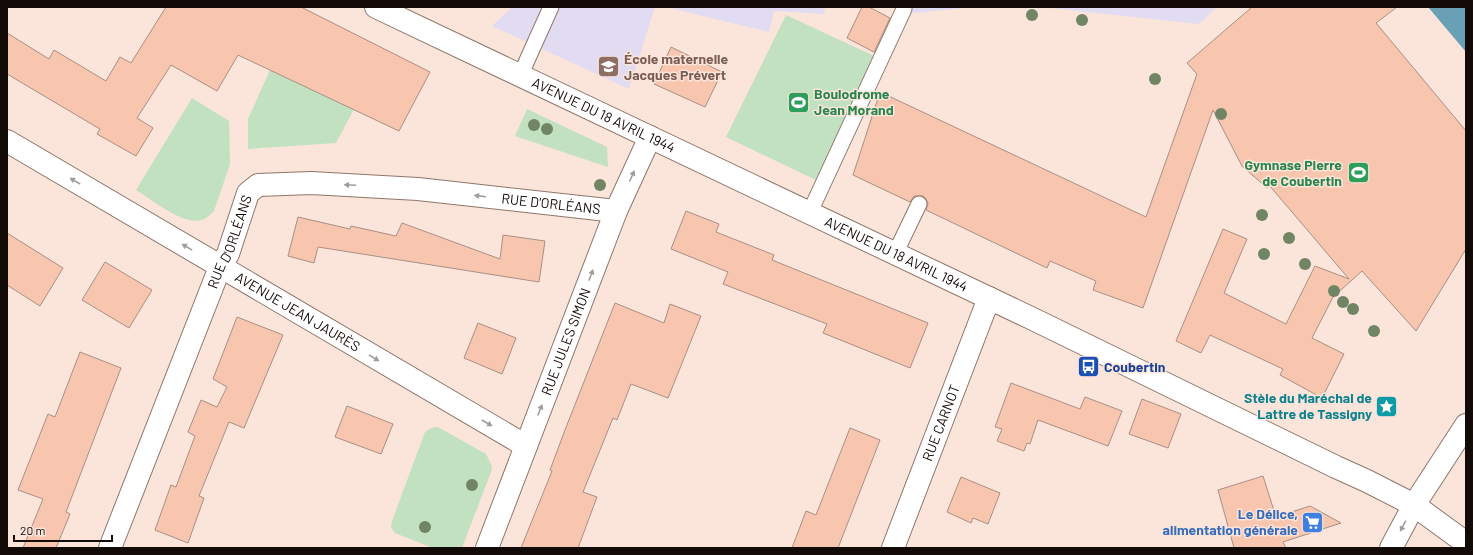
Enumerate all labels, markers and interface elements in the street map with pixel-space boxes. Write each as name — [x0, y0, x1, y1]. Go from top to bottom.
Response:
place label: École maternelle Jacques Prévert — [624, 50, 729, 83]
school or university icon: École maternelle Jacques Prévert — [596, 54, 622, 80]
street label: AVENUE DU 18 AVRIL 1944 — [530, 73, 678, 156]
place label: Boulodrome Jean Morand — [814, 85, 894, 118]
sports icon: Boulodrome Jean Morand — [786, 89, 812, 115]
place label: Gymnase Pierre de Coubertin — [1244, 156, 1342, 189]
sports icon: Gymnase Pierre de Coubertin — [1345, 160, 1371, 186]
one-way arrow — [629, 169, 635, 181]
one-way arrow — [69, 177, 81, 184]
one-way arrow — [344, 182, 356, 189]
street label: RUE D'ORLÉANS — [501, 189, 601, 217]
one-way arrow — [474, 192, 486, 199]
street label: RUE D'ORLÉANS — [203, 193, 255, 291]
street label: AVENUE DU 18 AVRIL 1944 — [822, 212, 971, 295]
one-way arrow — [181, 243, 193, 250]
street label: AVENUE JEAN JAURÈS — [232, 268, 363, 355]
one-way arrow — [589, 269, 595, 281]
street label: RUE JULES SIMON — [537, 285, 594, 398]
one-way arrow — [369, 354, 380, 361]
bus stop icon: Coubertin — [1075, 354, 1101, 380]
place label: Coubertin — [1104, 358, 1165, 375]
street label: RUE CARNOT — [918, 382, 963, 463]
place label: Stèle du Maréchal de Lattre de Tassigny — [1244, 389, 1372, 422]
place icon: Stèle du Maréchal de Lattre de Tassigny — [1374, 393, 1400, 419]
one-way arrow — [538, 403, 544, 415]
one-way arrow — [481, 420, 493, 427]
place label: Le Délice, alimentation générale — [1163, 505, 1298, 538]
supermarket icon: Le Délice, alimentation générale — [1300, 509, 1326, 535]
scale bar — [14, 517, 112, 543]
one-way arrow — [1400, 521, 1406, 532]
text: 20 m — [20, 523, 46, 537]

